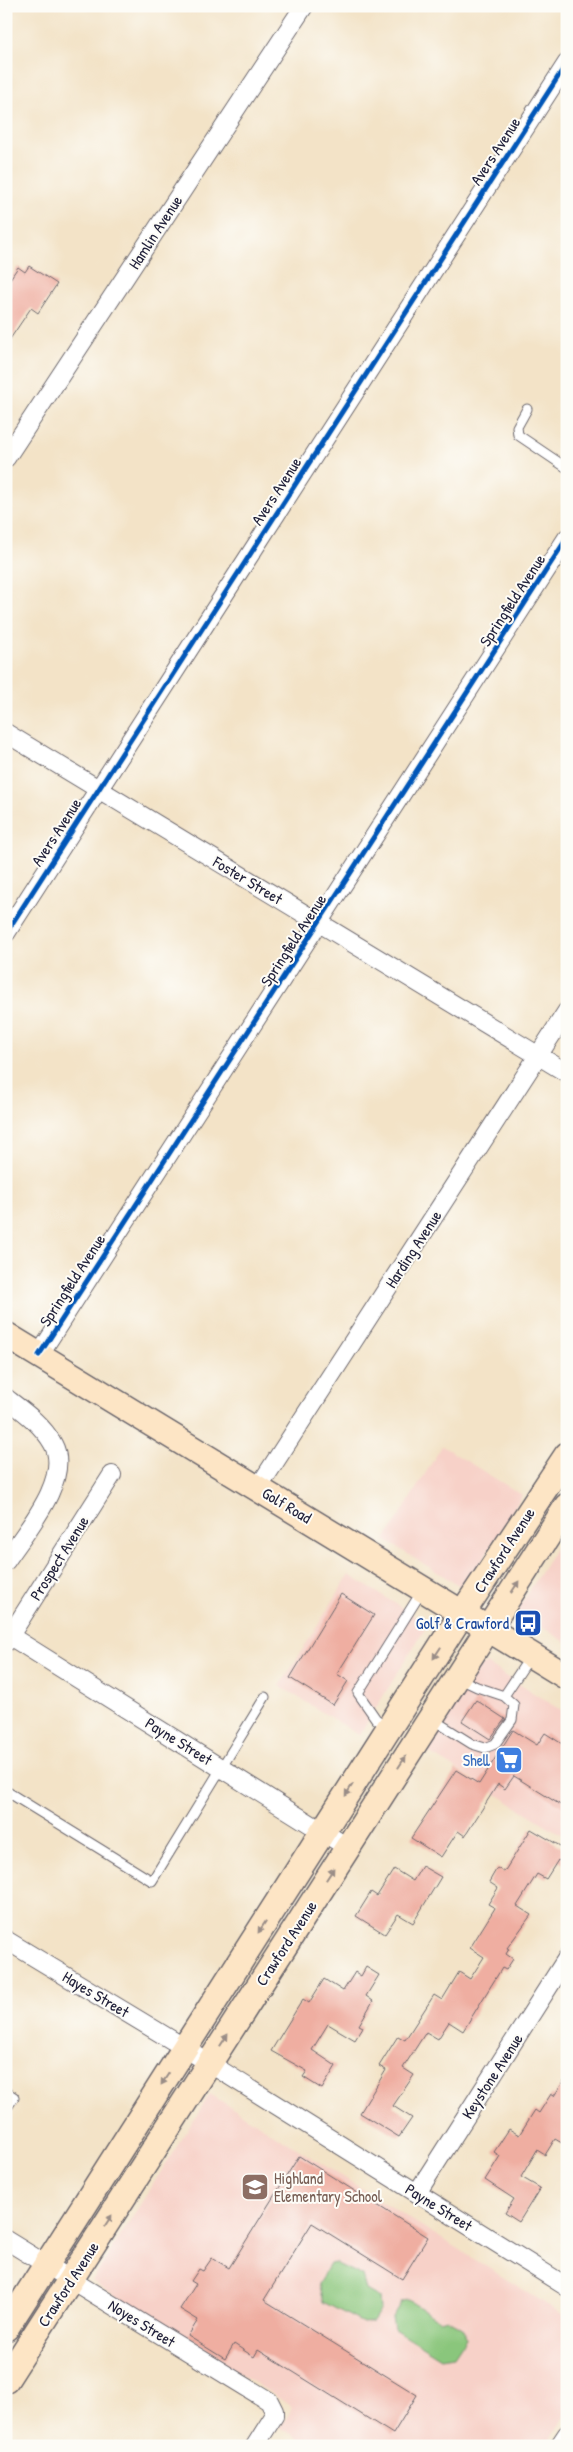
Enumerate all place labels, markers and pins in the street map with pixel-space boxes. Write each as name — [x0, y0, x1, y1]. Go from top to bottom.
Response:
bus stop icon: Golf & Crawford — [513, 1608, 543, 1638]
place label: Golf & Crawford — [416, 1612, 509, 1634]
supermarket icon: Shell — [494, 1745, 524, 1775]
place label: Shell — [463, 1749, 490, 1771]
place label: Highland Elementary School — [274, 2167, 383, 2207]
school or university icon: Highland Elementary School — [240, 2172, 270, 2202]

